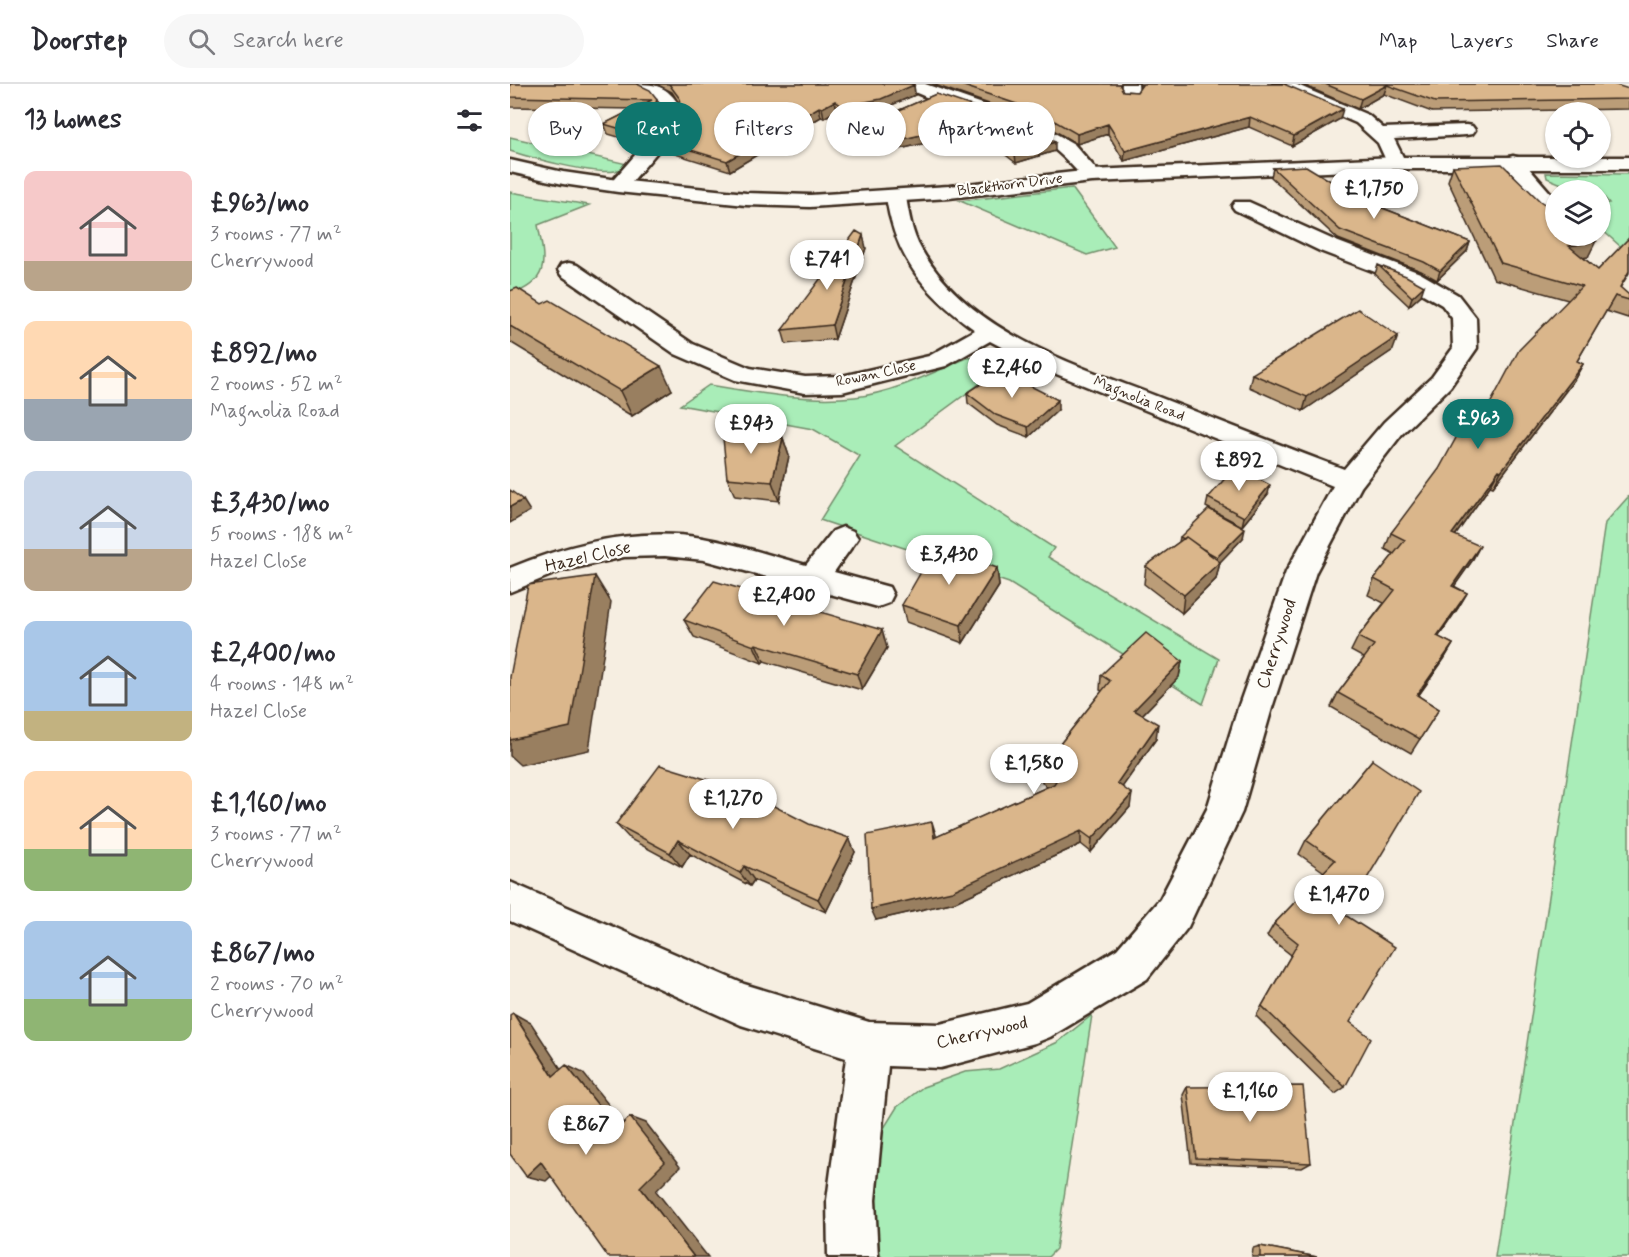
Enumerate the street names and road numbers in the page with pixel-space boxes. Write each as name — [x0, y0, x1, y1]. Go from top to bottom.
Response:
street label: Blackthorn Drive — [956, 169, 1064, 201]
street label: Rowan Close — [834, 356, 918, 392]
street label: Magnolia Road — [1090, 372, 1188, 427]
street label: Hazel Close — [543, 535, 633, 579]
street label: Cherrywood — [1251, 596, 1303, 692]
street label: Cherrywood — [934, 1011, 1030, 1055]

